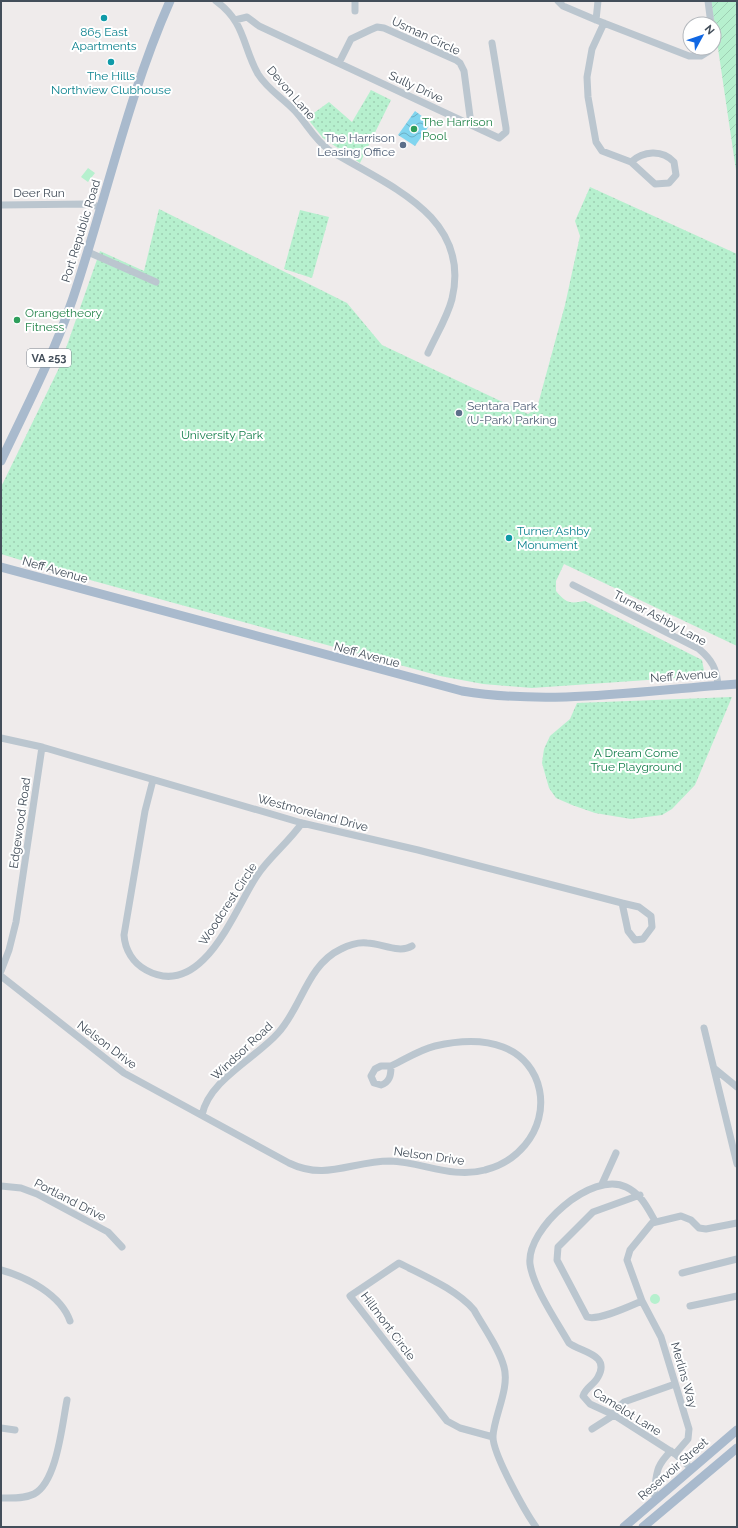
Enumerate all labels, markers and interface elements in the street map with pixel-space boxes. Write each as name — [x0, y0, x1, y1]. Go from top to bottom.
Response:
marker: 865 East Apartments — [99, 13, 109, 23]
street label: Usman Circle — [389, 14, 463, 58]
north arrow — [682, 16, 722, 56]
text: N — [702, 22, 717, 37]
place label: 865 East Apartments — [71, 25, 137, 53]
marker: The Hills Northview Clubhouse — [106, 57, 116, 67]
street label: Devon Lane — [264, 63, 318, 123]
street label: Sully Drive — [386, 68, 446, 106]
place label: The Hills Northview Clubhouse — [51, 69, 171, 97]
place label: The Harrison Pool — [422, 115, 493, 143]
marker: The Harrison Pool — [409, 124, 419, 134]
place label: The Harrison Leasing Office — [317, 131, 395, 159]
marker: The Harrison Leasing Office — [398, 140, 408, 150]
street label: Port Republic Road — [59, 178, 103, 284]
street label: Deer Run — [13, 186, 65, 200]
place label: Orangetheory Fitness — [25, 306, 103, 334]
marker: Orangetheory Fitness — [12, 315, 22, 325]
road number: VA 253 — [27, 349, 71, 367]
place label: Sentara Park (U-Park) Parking — [467, 399, 557, 427]
marker: Sentara Park (U-Park) Parking — [454, 408, 464, 418]
park label: University Park — [181, 428, 264, 442]
place label: Turner Ashby Monument — [517, 524, 590, 552]
marker: Turner Ashby Monument — [504, 533, 514, 543]
street label: Neff Avenue — [21, 554, 89, 586]
street label: Turner Ashby Lane — [611, 588, 709, 648]
street label: Neff Avenue — [333, 639, 401, 671]
street label: Neff Avenue — [650, 667, 718, 685]
park label: A Dream Come True Playground — [590, 746, 682, 774]
street label: Edgewood Road — [7, 776, 33, 870]
street label: Westmoreland Drive — [256, 792, 370, 834]
street label: Woodcrest Circle — [196, 860, 260, 948]
street label: Nelson Drive — [74, 1018, 140, 1072]
street label: Windsor Road — [209, 1019, 275, 1083]
street label: Nelson Drive — [393, 1144, 465, 1168]
street label: Portland Drive — [32, 1176, 108, 1224]
street label: Hillmont Circle — [358, 1289, 418, 1363]
street label: Merlins Way — [668, 1340, 700, 1410]
street label: Camelot Lane — [590, 1385, 664, 1439]
street label: Reservoir Street — [635, 1435, 711, 1503]

